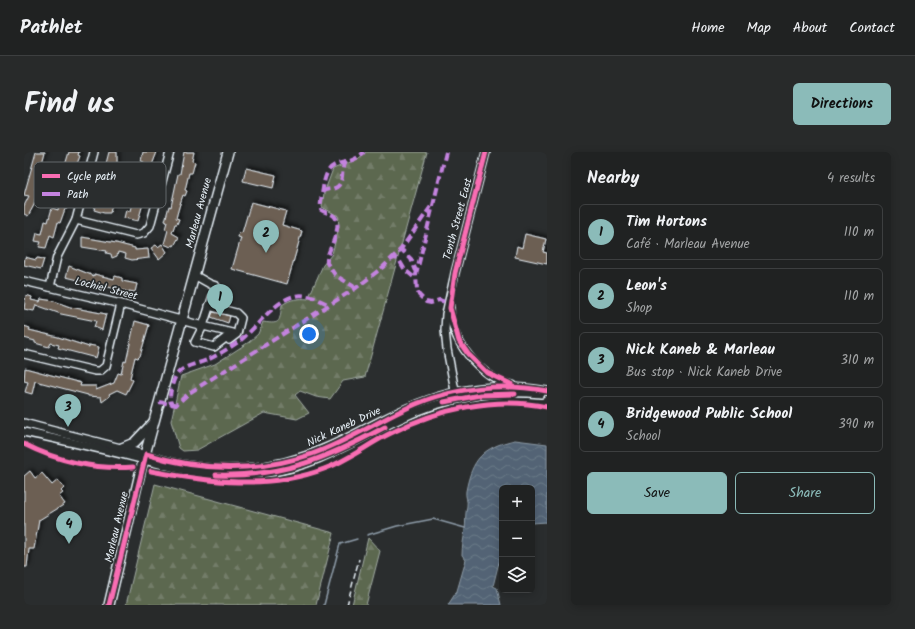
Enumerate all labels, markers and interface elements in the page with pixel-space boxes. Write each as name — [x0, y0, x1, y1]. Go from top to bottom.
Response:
text: Pathlet — [20, 13, 82, 43]
text: Home — [691, 17, 725, 39]
text: Map — [747, 17, 771, 39]
text: About — [793, 17, 827, 39]
text: Contact — [849, 17, 895, 39]
text: Find us — [24, 82, 115, 127]
button: Directions — [793, 83, 891, 125]
legend — [34, 162, 166, 208]
text: Nearby — [587, 165, 639, 192]
text: Cycle path — [67, 168, 116, 186]
text: 4 results — [827, 168, 875, 189]
street label: Tenth Street East — [438, 175, 478, 262]
street label: Marleau Avenue — [181, 176, 217, 250]
text: Path — [67, 186, 88, 204]
text: Tim Hortons — [626, 210, 707, 234]
pin: 2 — [253, 220, 279, 253]
text: 1 — [599, 222, 603, 243]
text: 110 m — [844, 222, 874, 243]
text: Café · Marleau Avenue — [626, 234, 750, 255]
street label: Lochiel Street — [73, 272, 140, 306]
text: Leon's — [626, 274, 667, 298]
pin: 1 — [207, 284, 233, 317]
text: 2 — [597, 286, 605, 307]
text: 110 m — [844, 286, 874, 307]
text: Shop — [626, 298, 652, 319]
your location — [299, 324, 319, 344]
text: Nick Kaneb & Marleau — [626, 338, 775, 362]
text: 3 — [597, 350, 605, 371]
text: 310 m — [840, 350, 874, 371]
text: Bus stop · Nick Kaneb Drive — [626, 362, 782, 383]
pin: 3 — [55, 394, 81, 427]
street label: Nick Kaneb Drive — [304, 402, 384, 452]
text: Bridgewood Public School — [626, 402, 792, 426]
text: 4 — [597, 414, 605, 435]
text: 390 m — [838, 414, 874, 435]
text: School — [626, 426, 661, 447]
button: Save — [587, 472, 727, 514]
button: Share — [735, 472, 875, 514]
map controls — [499, 485, 535, 593]
button: + — [499, 485, 535, 521]
street label: Marleau Avenue — [100, 490, 134, 564]
pin: 4 — [56, 511, 82, 544]
button: − — [499, 521, 535, 557]
button: layers — [499, 557, 535, 593]

